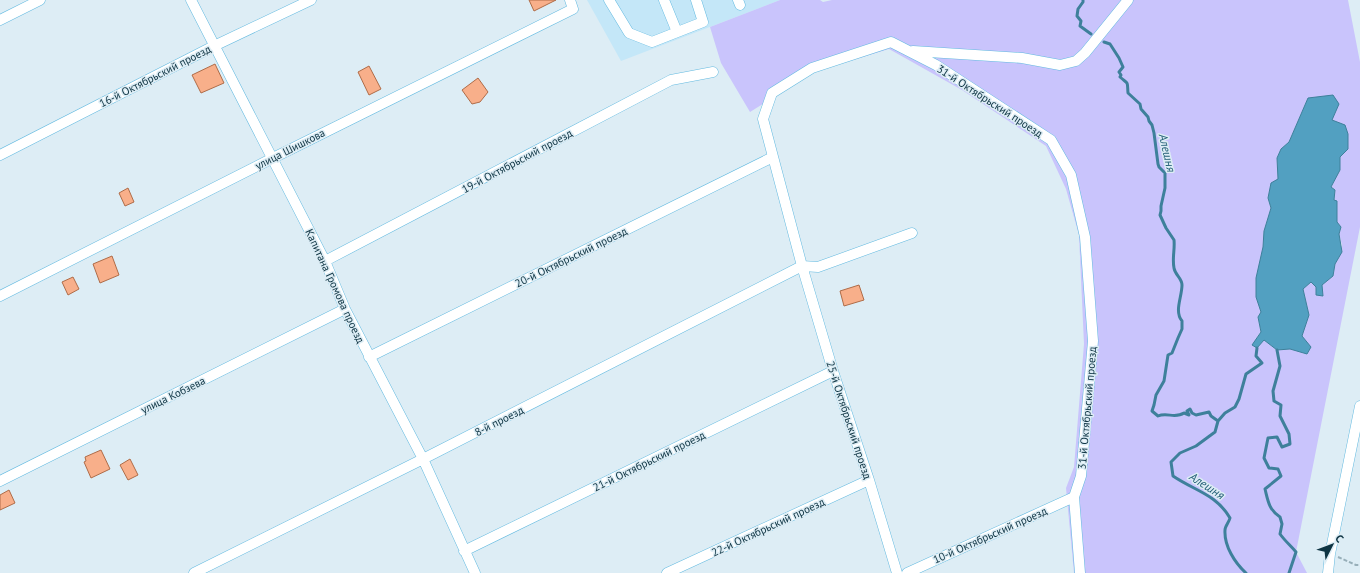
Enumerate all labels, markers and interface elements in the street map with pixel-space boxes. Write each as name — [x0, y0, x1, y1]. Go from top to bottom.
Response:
street label: 16-й Октябрьский проезд — [97, 42, 213, 110]
street label: 31-й Октябрьский проезд — [934, 62, 1046, 140]
street label: улица Шишкова — [253, 125, 327, 173]
street label: 19-й Октябрьский проезд — [459, 126, 575, 196]
water label: Алешня — [1156, 131, 1179, 174]
street label: 20-й Октябрьский проезд — [512, 224, 630, 290]
street label: Капитана Громова проезд — [302, 227, 368, 346]
street label: 31-й Октябрьский проезд — [1075, 346, 1099, 470]
street label: 25-й Октябрьский проезд — [823, 359, 875, 481]
street label: улица Кобзева — [138, 373, 208, 417]
street label: 8-й проезд — [472, 403, 526, 439]
street label: 21-й Октябрьский проезд — [590, 428, 708, 494]
water label: Алешня — [1186, 468, 1228, 503]
street label: 22-й Октябрьский проезд — [709, 495, 827, 559]
street label: 10-й Октябрьский проезд — [931, 503, 1049, 566]
north arrow — [1312, 525, 1352, 565]
text: С — [1332, 531, 1347, 545]

